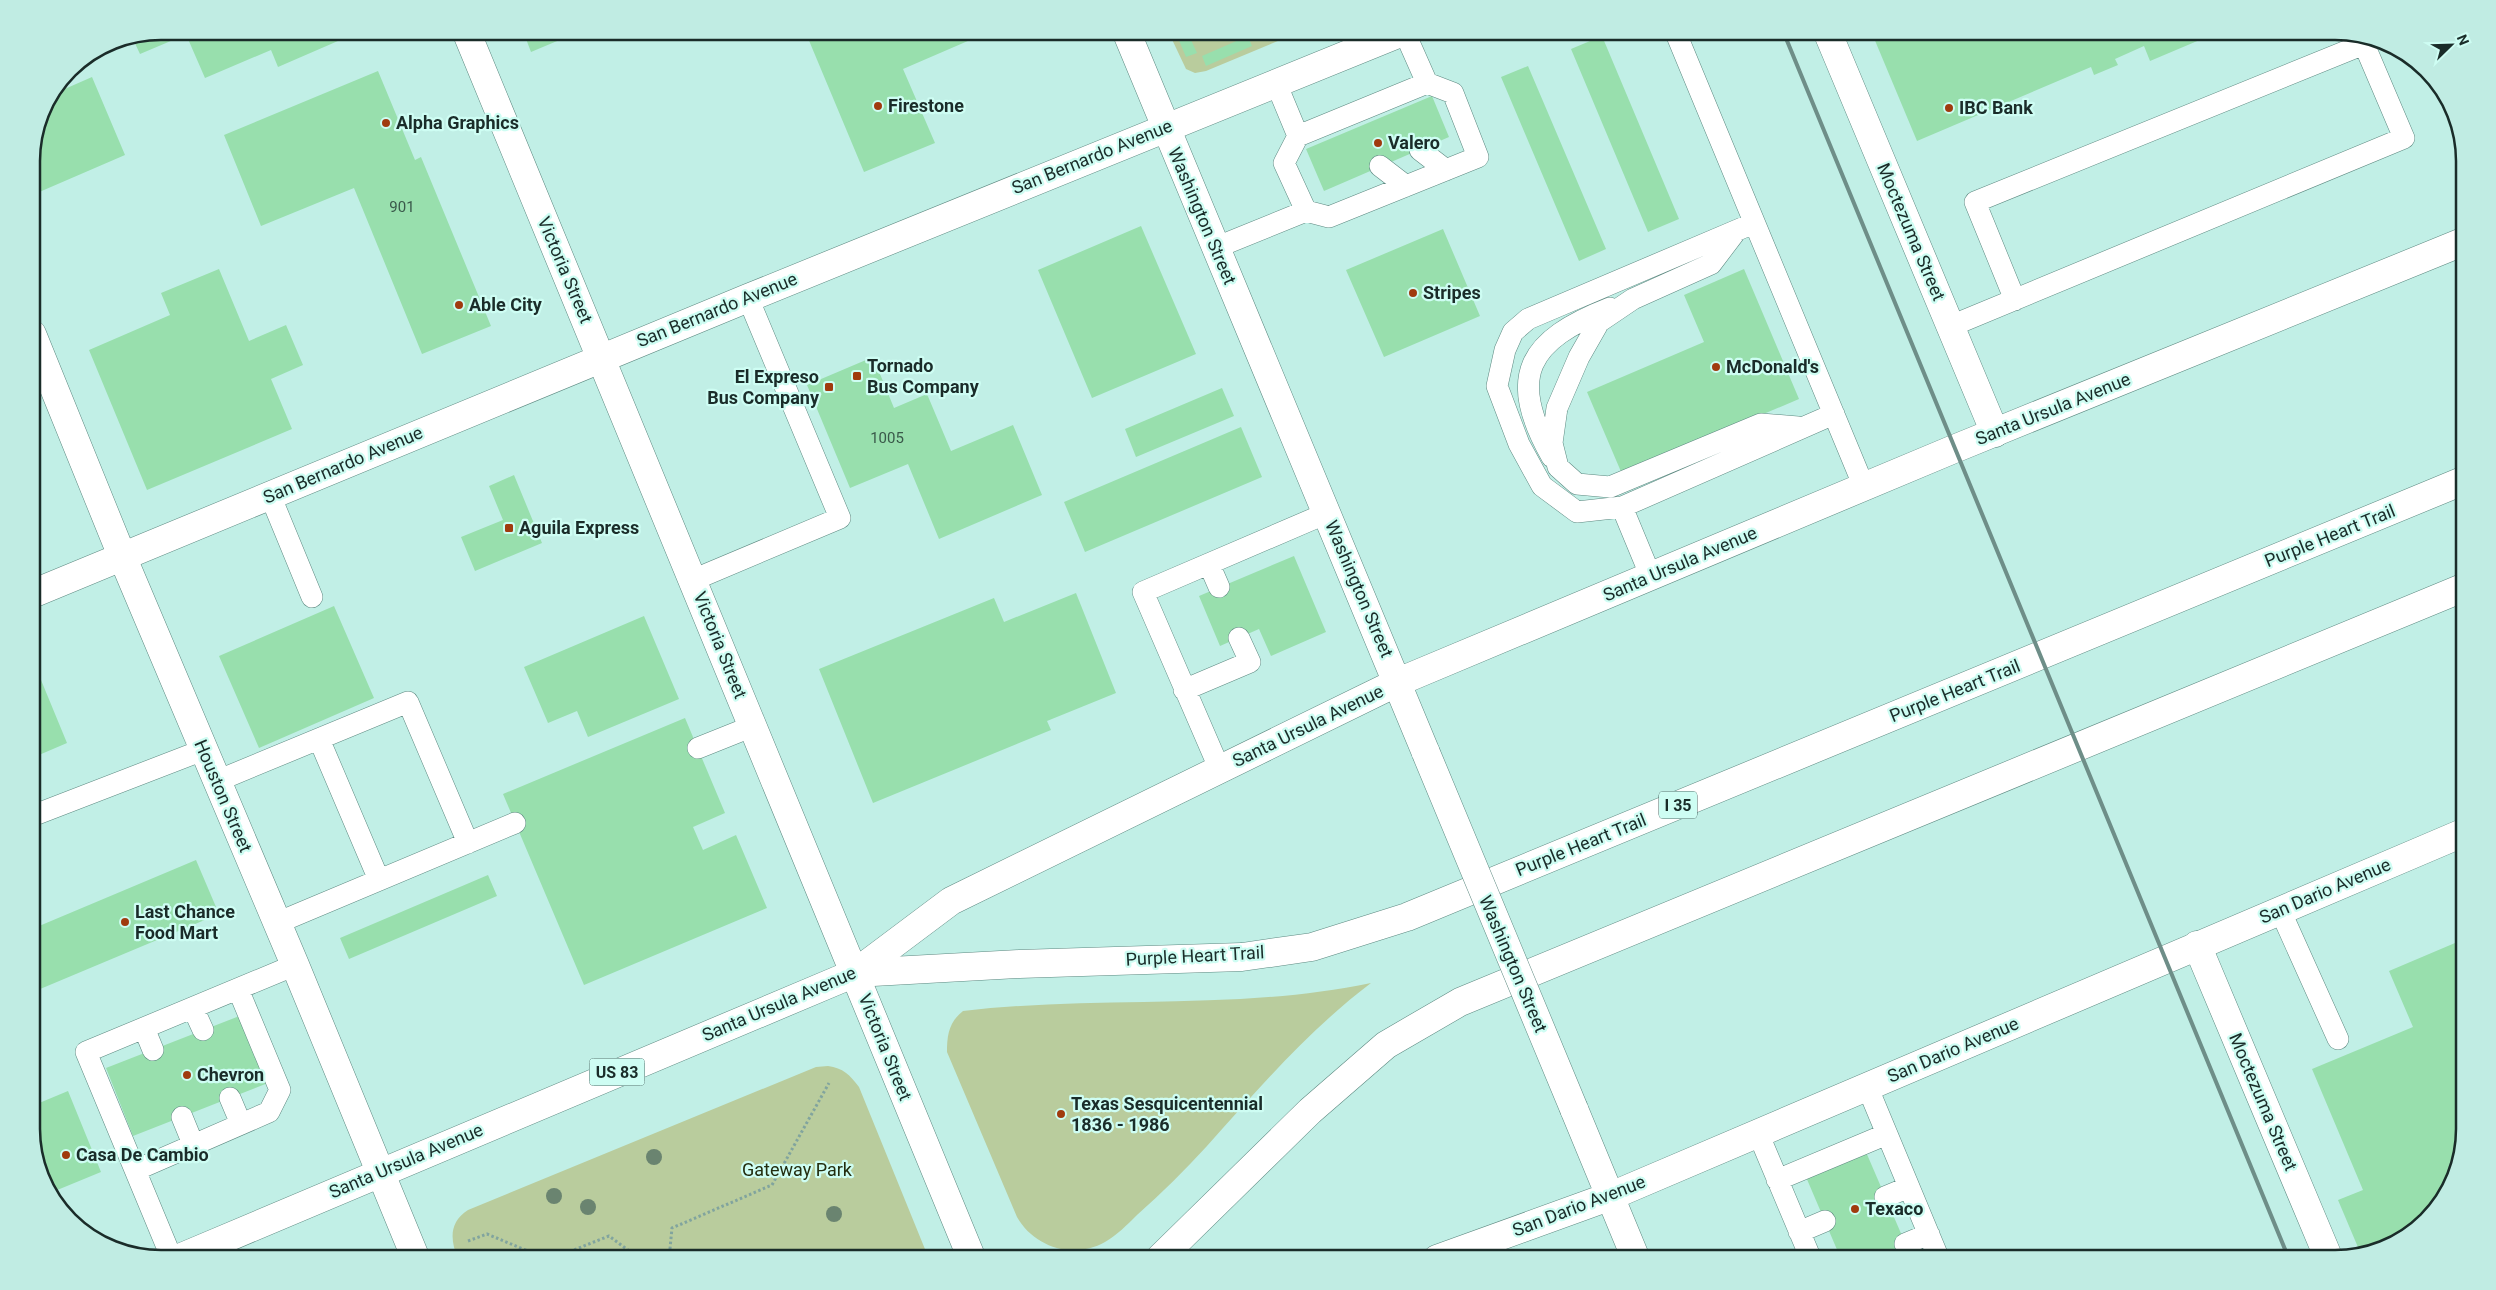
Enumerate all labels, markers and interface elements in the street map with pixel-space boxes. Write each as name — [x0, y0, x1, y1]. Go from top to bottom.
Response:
north arrow — [2426, 20, 2476, 70]
text: N — [2454, 32, 2472, 48]
place label: Firestone — [888, 95, 964, 116]
place label: IBC Bank — [1959, 97, 2033, 118]
marker: Firestone — [872, 100, 884, 112]
marker: IBC Bank — [1943, 102, 1955, 114]
place label: Alpha Graphics — [396, 112, 519, 133]
street label: San Bernardo Avenue — [1009, 115, 1175, 198]
marker: Alpha Graphics — [380, 117, 392, 129]
place label: Valero — [1388, 132, 1440, 153]
marker: Valero — [1372, 137, 1384, 149]
street label: Washington Street — [1164, 144, 1241, 288]
street label: Moctezuma Street — [1873, 160, 1950, 304]
house number: 901 — [389, 198, 415, 216]
street label: Victoria Street — [534, 213, 597, 326]
street label: San Bernardo Avenue — [634, 268, 800, 351]
place label: Stripes — [1423, 282, 1481, 303]
marker: Stripes — [1407, 287, 1419, 299]
place label: Able City — [469, 294, 543, 315]
marker: Able City — [453, 299, 465, 311]
place label: Tornado Bus Company — [867, 355, 980, 397]
place label: McDonald's — [1726, 356, 1819, 377]
marker: McDonald's — [1710, 361, 1722, 373]
place label: El Expreso Bus Company — [707, 366, 820, 408]
street label: Santa Ursula Avenue — [1972, 368, 2133, 449]
marker: Tornado Bus Company — [851, 370, 863, 382]
marker: El Expreso Bus Company — [823, 381, 835, 393]
street label: San Bernardo Avenue — [260, 421, 426, 508]
house number: 1005 — [870, 429, 904, 447]
street label: Purple Heart Trail — [2261, 500, 2398, 571]
place label: Aguila Express — [519, 517, 639, 538]
street label: Washington Street — [1321, 517, 1398, 661]
marker: Aguila Express — [503, 522, 515, 534]
street label: Santa Ursula Avenue — [1600, 522, 1760, 605]
street label: Victoria Street — [689, 588, 751, 701]
street label: Purple Heart Trail — [1886, 655, 2023, 726]
street label: Santa Ursula Avenue — [1229, 680, 1387, 771]
street label: Houston Street — [190, 736, 257, 855]
road number: I 35 — [1659, 792, 1697, 818]
street label: Purple Heart Trail — [1512, 809, 1649, 880]
street label: San Dario Avenue — [2256, 853, 2394, 928]
street label: Washington Street — [1475, 892, 1552, 1036]
place label: Last Chance Food Mart — [135, 901, 235, 943]
marker: Last Chance Food Mart — [119, 916, 131, 928]
street label: Purple Heart Trail — [1125, 941, 1265, 970]
street label: Santa Ursula Avenue — [699, 962, 859, 1045]
street label: Victoria Street — [854, 990, 916, 1103]
street label: San Dario Avenue — [1884, 1012, 2022, 1087]
street label: Moctezuma Street — [2225, 1030, 2302, 1174]
road number: US 83 — [590, 1058, 644, 1086]
place label: Chevron — [197, 1064, 264, 1085]
marker: Chevron — [181, 1069, 193, 1081]
place label: Texas Sesquicentennial 1836 - 1986 — [1071, 1093, 1263, 1135]
marker: Texas Sesquicentennial 1836 - 1986 — [1055, 1108, 1067, 1120]
street label: Santa Ursula Avenue — [326, 1119, 486, 1202]
place label: Casa De Cambio — [76, 1144, 209, 1165]
marker: Casa De Cambio — [60, 1149, 72, 1161]
park label: Gateway Park — [742, 1159, 853, 1180]
street label: San Dario Avenue — [1509, 1171, 1648, 1241]
place label: Texaco — [1865, 1198, 1923, 1219]
marker: Texaco — [1849, 1203, 1861, 1215]

